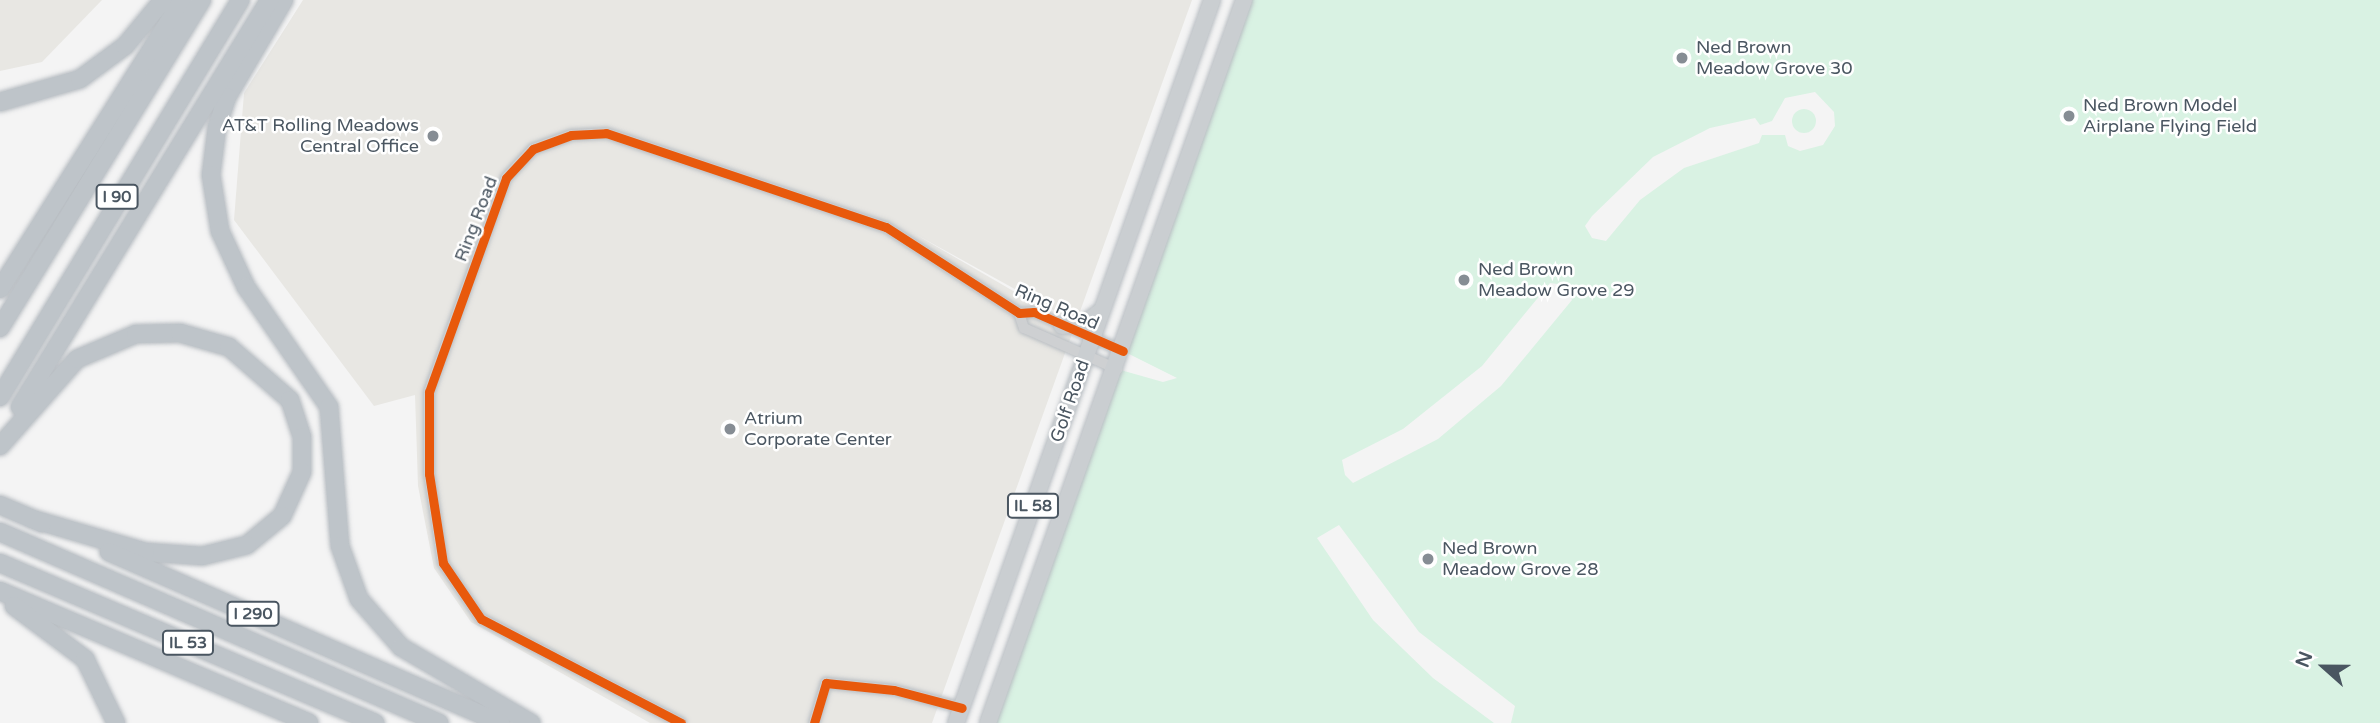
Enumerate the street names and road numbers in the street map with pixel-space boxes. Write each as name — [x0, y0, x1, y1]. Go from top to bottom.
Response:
street label: Ring Road — [450, 173, 502, 265]
road number: I 90 — [94, 184, 140, 210]
street label: Ring Road — [1012, 280, 1102, 334]
street label: Golf Road — [1046, 357, 1094, 445]
road number: IL 58 — [1007, 494, 1059, 519]
road number: I 290 — [225, 601, 281, 626]
road number: IL 53 — [162, 630, 214, 656]

